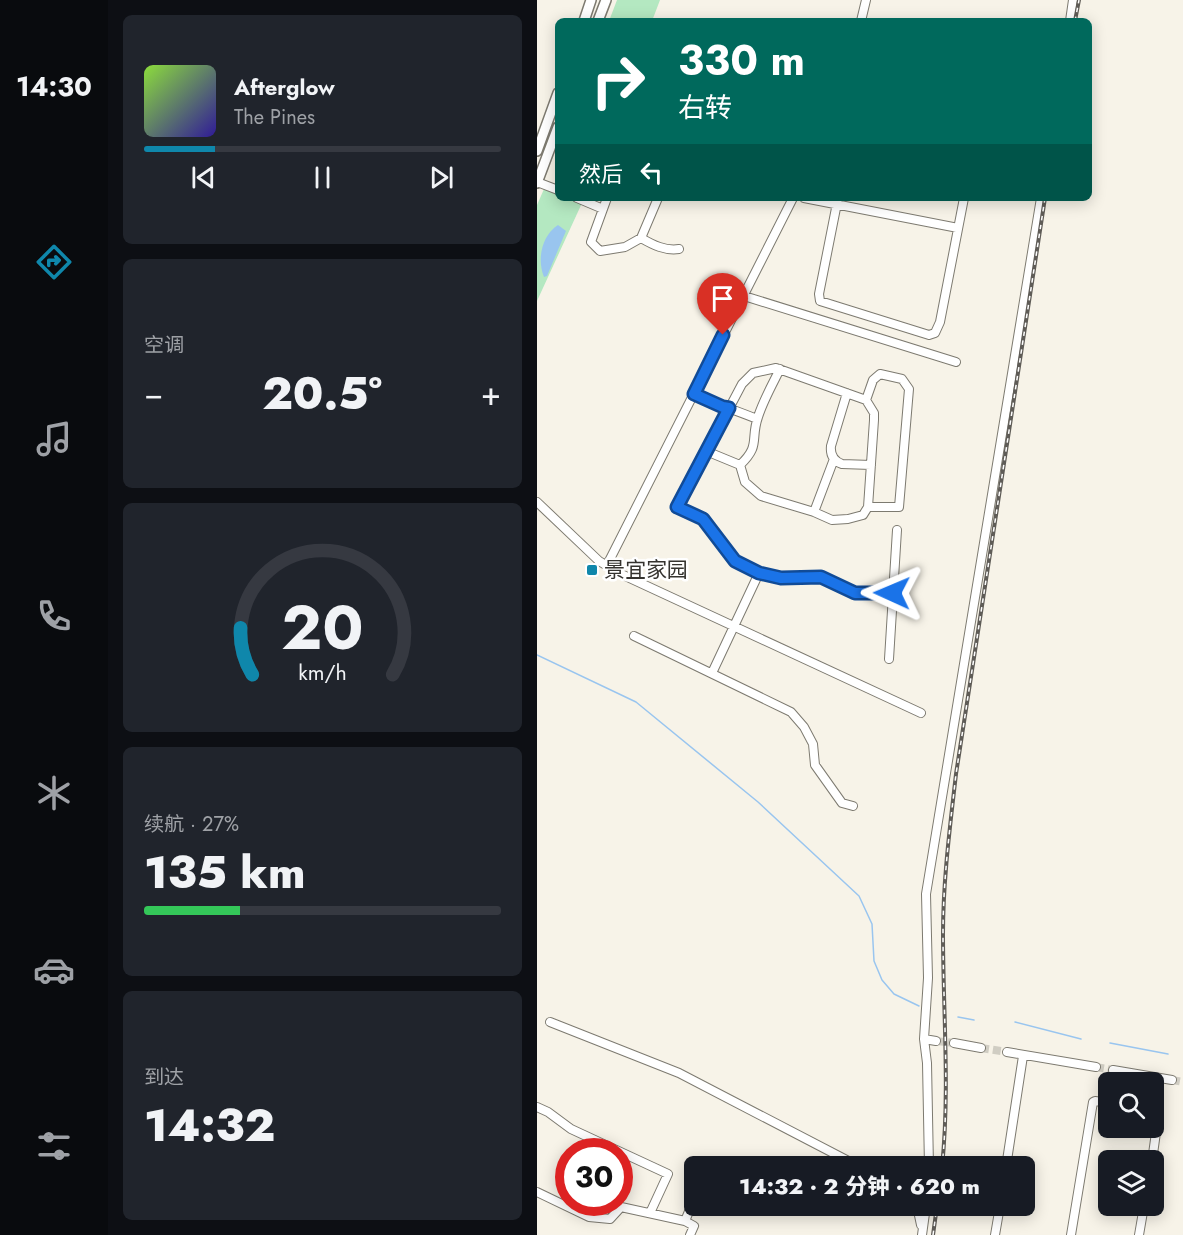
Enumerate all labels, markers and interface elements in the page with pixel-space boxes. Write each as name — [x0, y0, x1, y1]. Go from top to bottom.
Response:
text: 330 m — [678, 30, 805, 91]
icon: right — [579, 42, 657, 120]
text: 14:30 — [16, 67, 92, 106]
text: Afterglow — [234, 71, 335, 103]
text: 右转 — [678, 88, 732, 127]
text: The Pines — [234, 103, 315, 132]
icon: left — [635, 156, 668, 189]
text: 然后 — [579, 158, 623, 190]
icon: previous — [187, 161, 220, 194]
icon: pause — [306, 161, 339, 194]
icon: next — [425, 161, 458, 194]
icon: directions — [33, 241, 75, 283]
pin — [697, 273, 748, 335]
icon: arrive — [706, 282, 739, 315]
text: 空调 — [144, 331, 184, 360]
text: 20.5° — [262, 361, 382, 426]
text: − — [144, 370, 163, 417]
text: + — [481, 370, 501, 417]
icon: music — [33, 418, 75, 460]
place label: 景宜家园 — [604, 555, 688, 585]
position arrow — [860, 561, 924, 625]
marker: 景宜家园 — [585, 563, 599, 577]
text: 20 — [281, 582, 364, 672]
icon: phone — [33, 595, 75, 637]
text: km/h — [298, 657, 347, 688]
icon: climate — [33, 772, 75, 814]
text: 续航 · 27% — [144, 810, 239, 839]
text: 135 km — [144, 840, 306, 905]
icon: car — [33, 949, 75, 991]
text: 到达 — [144, 1063, 184, 1092]
map controls — [1098, 1072, 1164, 1216]
button: search — [1098, 1072, 1164, 1138]
text: 14:32 — [144, 1093, 275, 1158]
icon: filters — [33, 1125, 75, 1167]
speed limit sign: 30 — [555, 1138, 633, 1216]
button: layers — [1098, 1150, 1164, 1216]
text: 14:32 · 2 分钟 · 620 m — [739, 1170, 980, 1202]

